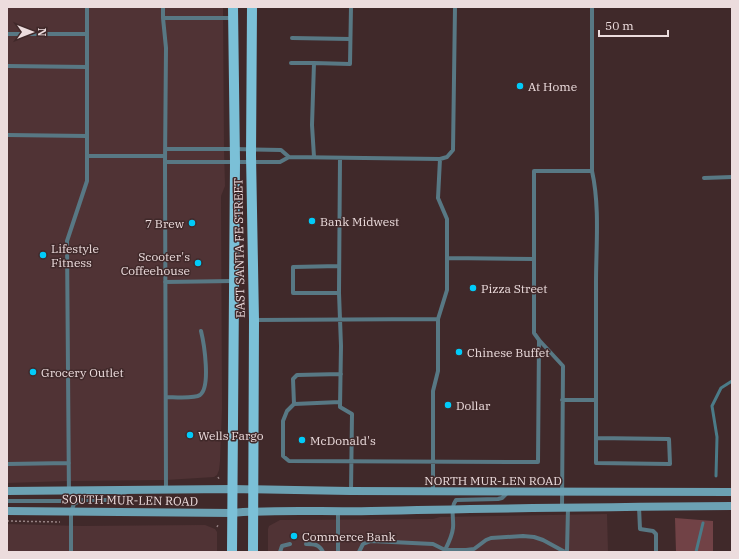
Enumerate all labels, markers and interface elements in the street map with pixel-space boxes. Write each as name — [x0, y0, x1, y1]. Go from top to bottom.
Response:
north arrow — [12, 12, 52, 52]
scale bar — [599, 12, 668, 38]
text: 50 m — [605, 18, 634, 33]
text: N — [35, 28, 49, 37]
place label: At Home — [528, 79, 577, 94]
marker: At Home — [515, 81, 525, 91]
street label: EAST SANTA FE STREET — [230, 178, 248, 318]
place label: Bank Midwest — [320, 214, 399, 229]
place label: 7 Brew — [145, 216, 185, 231]
marker: Bank Midwest — [307, 216, 317, 226]
marker: 7 Brew — [187, 218, 197, 228]
place label: Lifestyle Fitness — [51, 241, 99, 270]
place label: Scooter's Coffeehouse — [121, 249, 190, 278]
marker: Lifestyle Fitness — [38, 250, 48, 260]
marker: Scooter's Coffeehouse — [193, 258, 203, 268]
place label: Pizza Street — [481, 281, 548, 296]
marker: Pizza Street — [468, 283, 478, 293]
place label: Chinese Buffet — [467, 345, 549, 360]
marker: Chinese Buffet — [454, 347, 464, 357]
place label: Grocery Outlet — [41, 365, 124, 380]
marker: Grocery Outlet — [28, 367, 38, 377]
place label: Dollar — [456, 398, 491, 413]
marker: Dollar — [443, 400, 453, 410]
place label: Wells Fargo — [198, 428, 264, 443]
marker: Wells Fargo — [185, 430, 195, 440]
place label: McDonald's — [310, 433, 376, 448]
marker: McDonald's — [297, 435, 307, 445]
street label: NORTH MUR-LEN ROAD — [424, 473, 562, 488]
street label: SOUTH MUR-LEN ROAD — [62, 491, 198, 509]
place label: Commerce Bank — [302, 529, 396, 544]
marker: Commerce Bank — [289, 531, 299, 541]

